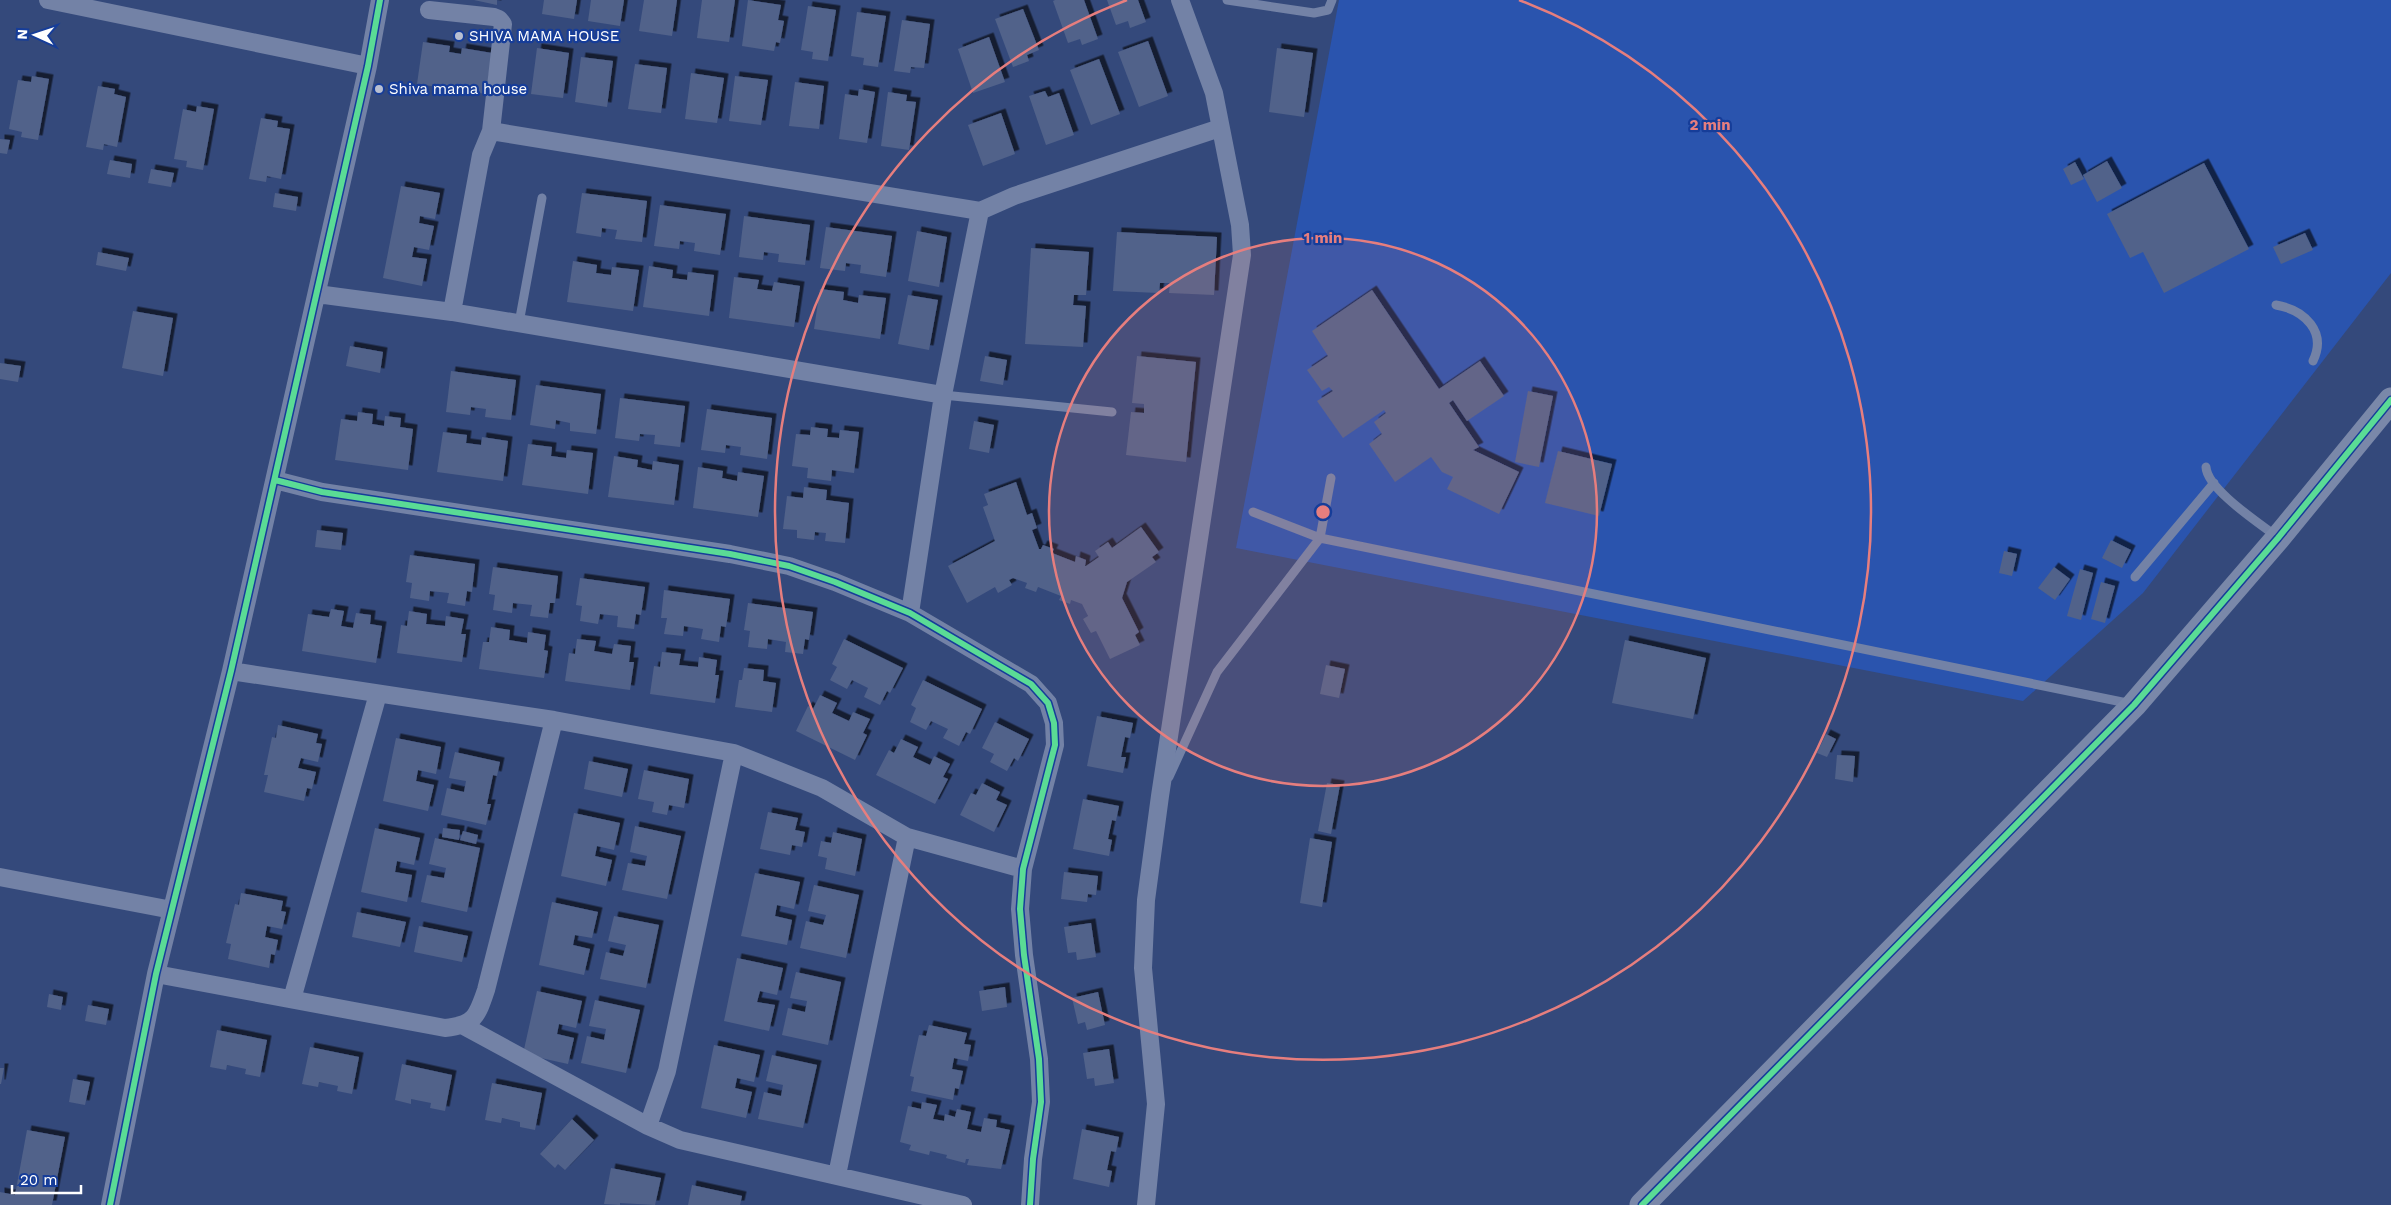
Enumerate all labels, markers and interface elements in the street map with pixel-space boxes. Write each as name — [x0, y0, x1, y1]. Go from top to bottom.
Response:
north arrow — [10, 10, 60, 60]
place label: SHIVA MAMA HOUSE — [469, 27, 619, 45]
text: N — [14, 29, 30, 40]
marker: SHIVA MAMA HOUSE — [453, 30, 465, 42]
place label: Shiva mama house — [389, 80, 527, 98]
marker: Shiva mama house — [373, 83, 385, 95]
text: 2 min — [1689, 116, 1731, 134]
text: 1 min — [1304, 229, 1342, 247]
centre of rings — [1314, 503, 1332, 521]
scale bar — [12, 1162, 81, 1194]
text: 20 m — [20, 1171, 58, 1189]

